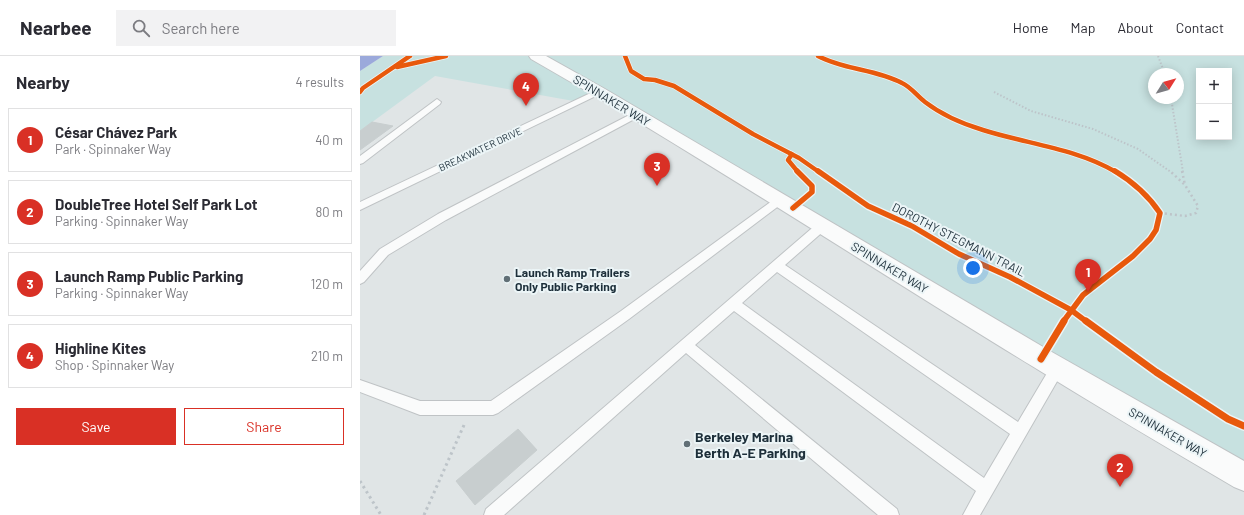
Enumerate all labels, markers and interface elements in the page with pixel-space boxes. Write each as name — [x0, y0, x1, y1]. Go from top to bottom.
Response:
search box — [116, 10, 396, 46]
text: Nearbee — [20, 16, 92, 39]
icon: search — [130, 17, 152, 39]
text: Search here — [162, 19, 240, 37]
text: Home — [1013, 19, 1049, 36]
text: Map — [1071, 19, 1095, 36]
text: About — [1117, 19, 1154, 36]
text: Contact — [1176, 19, 1224, 36]
north arrow — [1148, 68, 1184, 104]
map controls — [1196, 68, 1232, 140]
button: + — [1196, 68, 1232, 104]
street label: SPINNAKER WAY — [571, 71, 653, 129]
text: Nearby — [16, 72, 70, 92]
pin: 4 — [513, 73, 539, 106]
text: 4 results — [296, 74, 344, 90]
button: − — [1196, 104, 1232, 140]
text: César Chávez Park — [55, 123, 177, 141]
street label: BREAKWATER DRIVE — [436, 124, 524, 174]
text: 1 — [28, 132, 32, 148]
text: 40 m — [315, 132, 343, 148]
text: Park · Spinnaker Way — [55, 141, 171, 157]
pin: 3 — [644, 153, 670, 186]
text: DoubleTree Hotel Self Park Lot — [55, 195, 258, 213]
street label: DOROTHY STEGMANN TRAIL — [890, 199, 1028, 279]
text: 2 — [26, 204, 34, 220]
text: 80 m — [316, 204, 343, 220]
text: Parking · Spinnaker Way — [55, 213, 188, 229]
street label: SPINNAKER WAY — [849, 238, 931, 296]
your location — [963, 258, 983, 278]
pin: 1 — [1075, 259, 1101, 292]
place label: Launch Ramp Trailers Only Public Parking — [515, 265, 630, 293]
text: Launch Ramp Public Parking — [55, 267, 243, 285]
marker: Launch Ramp Trailers Only Public Parking — [502, 274, 512, 284]
text: 3 — [26, 276, 34, 292]
text: 120 m — [311, 276, 343, 292]
text: Parking · Spinnaker Way — [55, 285, 188, 301]
text: Highline Kites — [55, 339, 146, 357]
text: 4 — [26, 348, 34, 364]
text: 210 m — [311, 348, 343, 364]
text: Shop · Spinnaker Way — [55, 357, 174, 373]
street label: SPINNAKER WAY — [1127, 404, 1210, 460]
button: Save — [16, 408, 176, 445]
button: Share — [184, 408, 344, 445]
place label: Berkeley Marina Berth A-E Parking — [695, 428, 806, 461]
marker: Berkeley Marina Berth A-E Parking — [682, 439, 692, 449]
pin: 2 — [1107, 454, 1133, 487]

